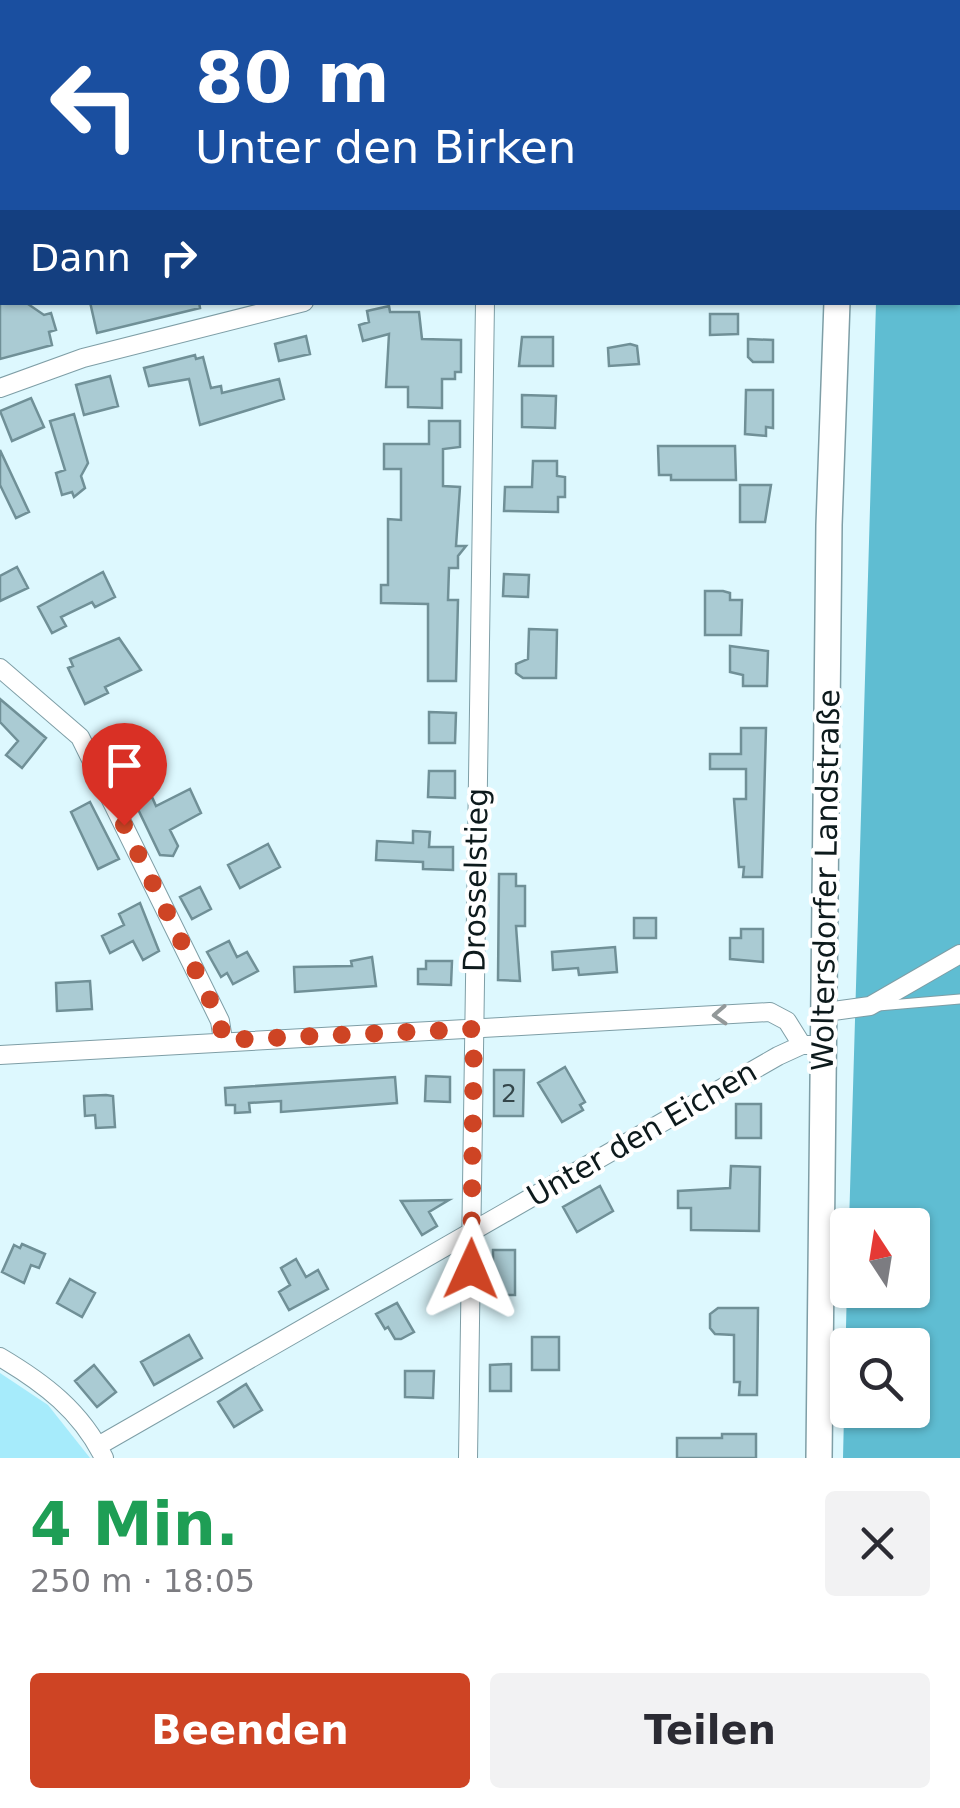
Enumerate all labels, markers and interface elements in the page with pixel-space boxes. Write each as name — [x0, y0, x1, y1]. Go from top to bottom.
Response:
text: 80 m — [195, 37, 390, 119]
icon: left — [30, 40, 160, 170]
text: Unter den Birken — [195, 121, 576, 174]
icon: right — [151, 230, 206, 285]
text: Dann — [30, 236, 131, 280]
street label: Woltersdorfer Landstraße — [805, 689, 846, 1071]
pin — [82, 723, 167, 826]
icon: arrive — [97, 738, 152, 793]
street label: Drosselstieg — [456, 787, 495, 972]
one-way arrow — [712, 1004, 728, 1025]
street label: Unter den Eichen — [521, 1054, 763, 1214]
house number: 2 — [501, 1079, 517, 1108]
north arrow — [830, 1208, 930, 1308]
map controls — [830, 1208, 930, 1428]
position arrow — [419, 1217, 523, 1321]
button: search — [830, 1328, 930, 1428]
text: 4 Min. — [30, 1489, 238, 1559]
button: close — [825, 1491, 930, 1596]
text: 250 m · 18:05 — [30, 1562, 255, 1600]
button: Beenden — [30, 1673, 470, 1788]
button: Teilen — [490, 1673, 930, 1788]

